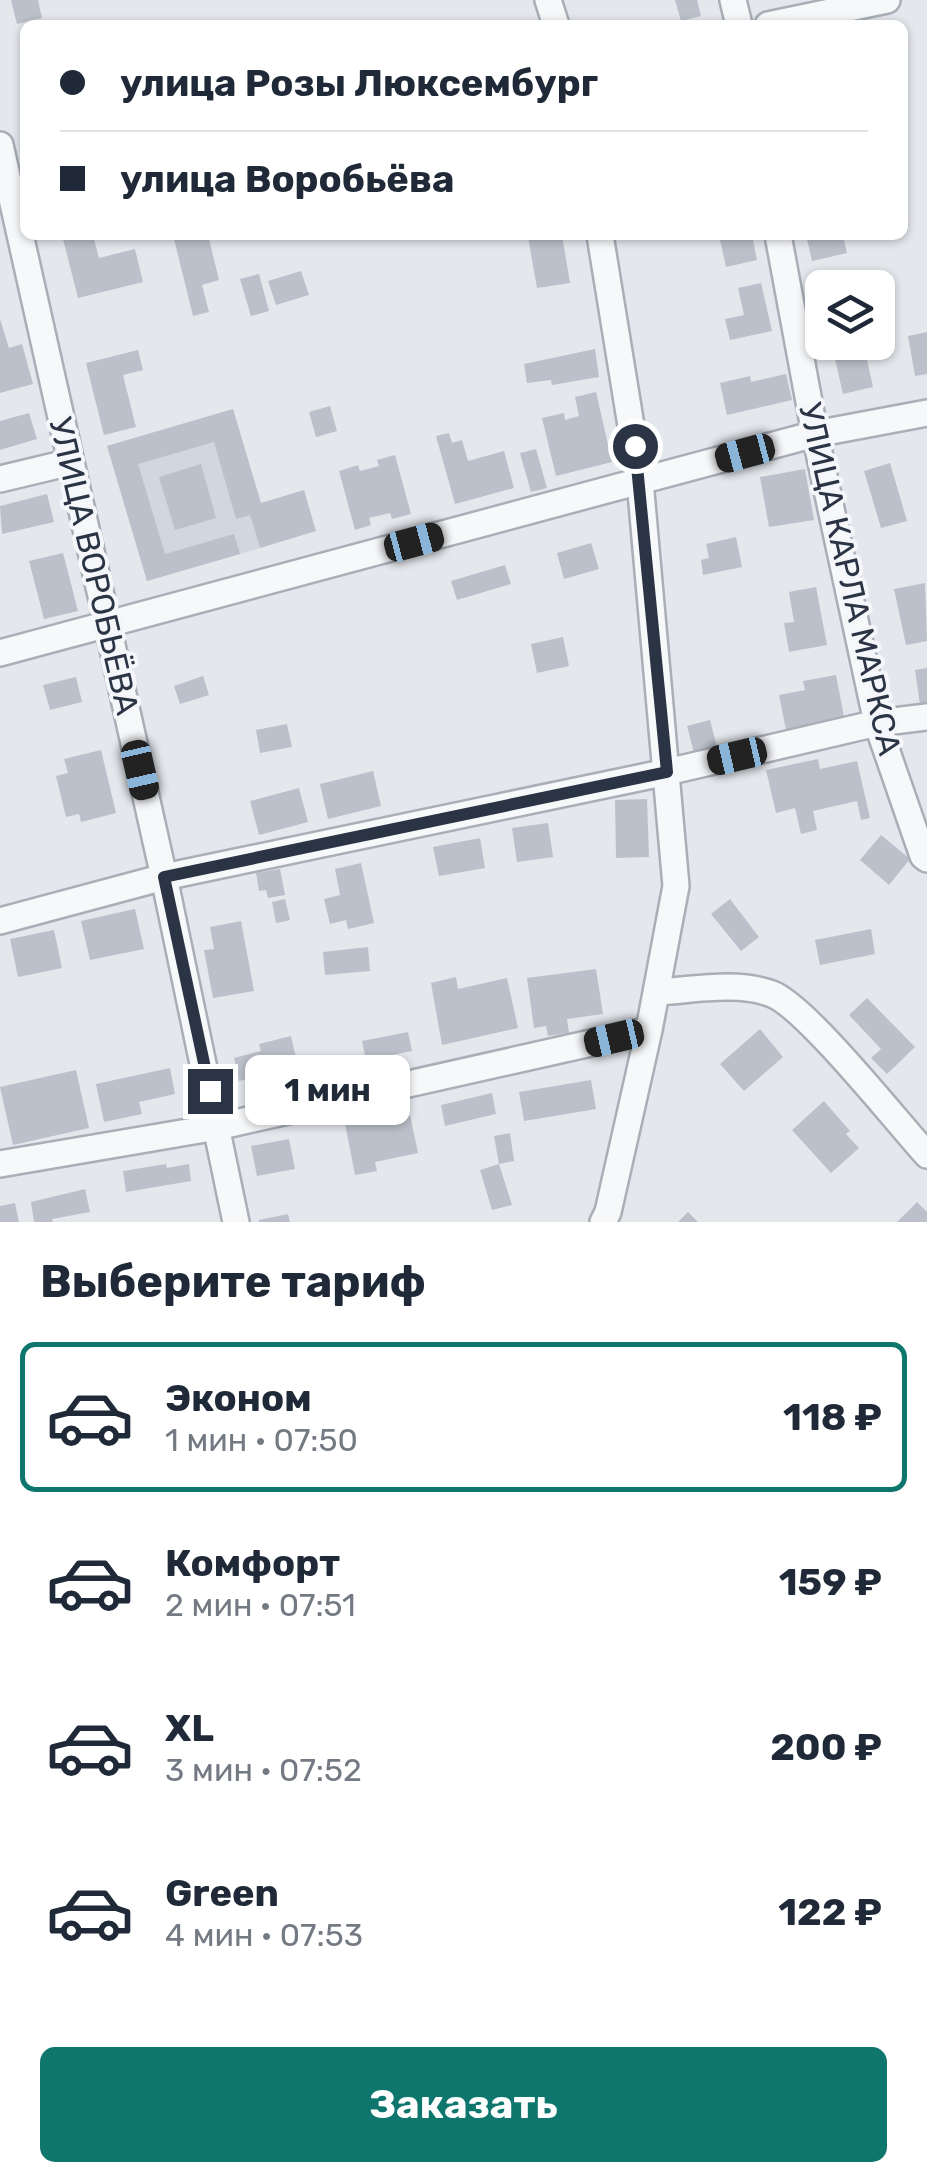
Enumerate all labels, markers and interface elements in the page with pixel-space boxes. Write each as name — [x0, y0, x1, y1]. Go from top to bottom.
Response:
text: улица Розы Люксембург — [120, 60, 598, 106]
text: улица Воробьёва — [120, 156, 454, 202]
map controls — [805, 270, 895, 360]
button: layers — [805, 270, 895, 360]
street label: УЛИЦА КАРЛА МАРКСА — [791, 399, 909, 759]
street label: УЛИЦА ВОРОБЬЁВА — [41, 414, 147, 718]
route start — [613, 424, 658, 469]
car — [712, 431, 778, 475]
car — [381, 520, 447, 564]
car — [704, 735, 770, 777]
car — [119, 737, 161, 803]
car — [581, 1017, 647, 1059]
callout: 1 мин — [245, 1056, 410, 1126]
route end — [188, 1069, 233, 1114]
text: 1 мин — [284, 1071, 371, 1109]
text: Выберите тариф — [40, 1255, 426, 1308]
icon: car — [45, 1372, 135, 1462]
text: Эконом — [165, 1375, 312, 1421]
text: 118 ₽ — [783, 1394, 882, 1440]
text: 1 мин · 07:50 — [165, 1421, 358, 1459]
icon: car — [45, 1537, 135, 1627]
text: Комфорт — [165, 1540, 340, 1586]
text: 159 ₽ — [779, 1559, 882, 1605]
text: 2 мин · 07:51 — [165, 1586, 356, 1624]
icon: car — [45, 1702, 135, 1792]
text: XL — [165, 1705, 214, 1751]
text: 200 ₽ — [770, 1724, 882, 1770]
text: 3 мин · 07:52 — [165, 1751, 362, 1789]
icon: car — [45, 1867, 135, 1957]
text: Green — [165, 1870, 279, 1916]
text: 122 ₽ — [778, 1889, 882, 1935]
text: 4 мин · 07:53 — [165, 1916, 363, 1954]
button: Заказать — [40, 2047, 887, 2162]

